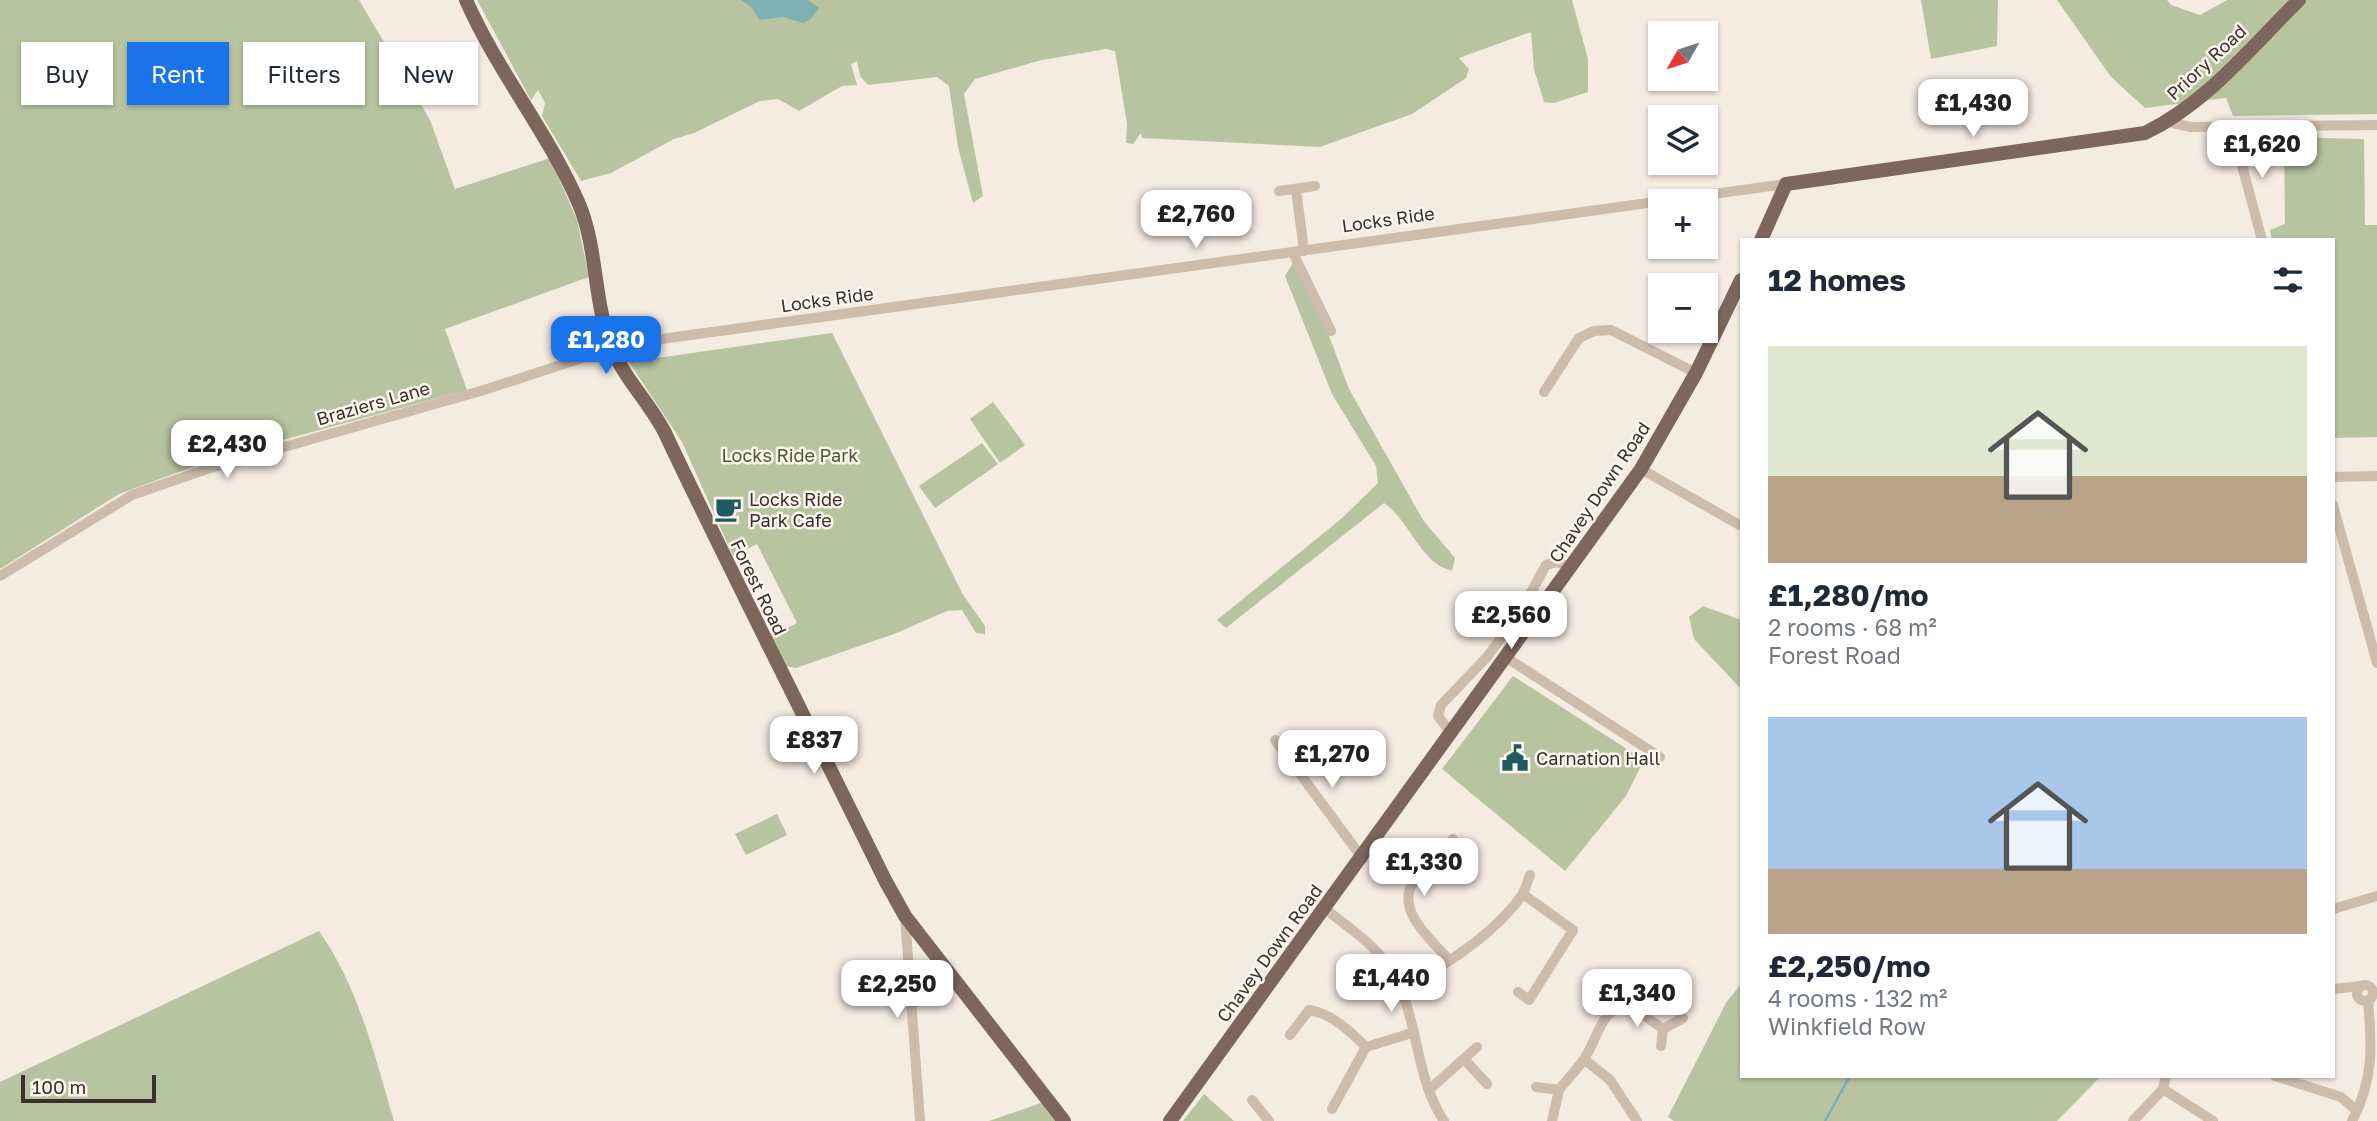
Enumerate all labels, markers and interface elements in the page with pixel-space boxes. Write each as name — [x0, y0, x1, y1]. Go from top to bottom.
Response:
street label: Priory Road — [2162, 20, 2250, 104]
north arrow — [1648, 21, 1718, 91]
map controls — [1648, 21, 1718, 343]
chip: Buy — [21, 42, 113, 105]
chip: Rent — [127, 42, 229, 105]
chip: Filters — [243, 42, 365, 105]
chip: New — [379, 42, 478, 105]
pin: £1,430 — [1916, 80, 2030, 139]
text: £1,430 — [1934, 88, 2012, 116]
button: layers — [1648, 105, 1718, 175]
pin: £1,620 — [2205, 120, 2319, 180]
text: £1,620 — [2223, 129, 2301, 157]
button: + — [1648, 189, 1718, 259]
pin: £2,760 — [1139, 190, 1253, 250]
text: £2,760 — [1157, 199, 1235, 227]
street label: Locks Ride — [1340, 202, 1436, 236]
icon: filters — [2269, 261, 2307, 299]
text: 12 homes — [1768, 262, 1906, 298]
button: − — [1648, 273, 1718, 343]
street label: Locks Ride — [779, 282, 875, 316]
pin: £1,280 — [549, 316, 663, 376]
text: £1,280 — [567, 325, 645, 353]
street label: Braziers Lane — [314, 376, 432, 430]
icon: home — [1975, 392, 2101, 518]
street label: Chavey Down Road — [1544, 417, 1654, 567]
pin: £2,430 — [170, 420, 284, 480]
text: £2,430 — [187, 429, 267, 457]
park label: Locks Ride Park — [722, 444, 858, 466]
place label: Locks Ride Park Cafe — [749, 488, 842, 531]
cafe icon: Locks Ride Park Cafe — [713, 494, 743, 524]
street label: Forest Road — [726, 535, 792, 639]
text: £1,280/mo — [1768, 577, 1929, 613]
pin: £2,560 — [1454, 592, 1568, 651]
text: £2,560 — [1471, 600, 1551, 628]
text: 2 rooms · 68 m² — [1768, 613, 1937, 641]
text: Forest Road — [1768, 641, 1901, 669]
pin: £837 — [773, 716, 855, 776]
text: £837 — [786, 725, 842, 753]
pin: £1,270 — [1275, 730, 1389, 790]
text: £1,270 — [1294, 739, 1370, 767]
public building icon: Carnation Hall — [1500, 743, 1530, 773]
place label: Carnation Hall — [1536, 747, 1660, 769]
icon: home — [1975, 763, 2101, 889]
pin: £1,330 — [1367, 838, 1481, 898]
text: £1,330 — [1385, 847, 1463, 875]
street label: Chavey Down Road — [1212, 880, 1326, 1026]
text: £2,250/mo — [1768, 948, 1930, 984]
pin: £1,440 — [1334, 954, 1448, 1014]
pin: £2,250 — [840, 960, 954, 1020]
text: £1,440 — [1352, 963, 1430, 991]
text: £2,250 — [857, 969, 937, 997]
pin: £1,340 — [1580, 970, 1694, 1029]
text: £1,340 — [1598, 978, 1676, 1006]
text: 4 rooms · 132 m² — [1768, 984, 1947, 1012]
text: Winkfield Row — [1768, 1012, 1926, 1040]
scale bar — [21, 1072, 156, 1104]
text: 100 m — [32, 1075, 86, 1098]

